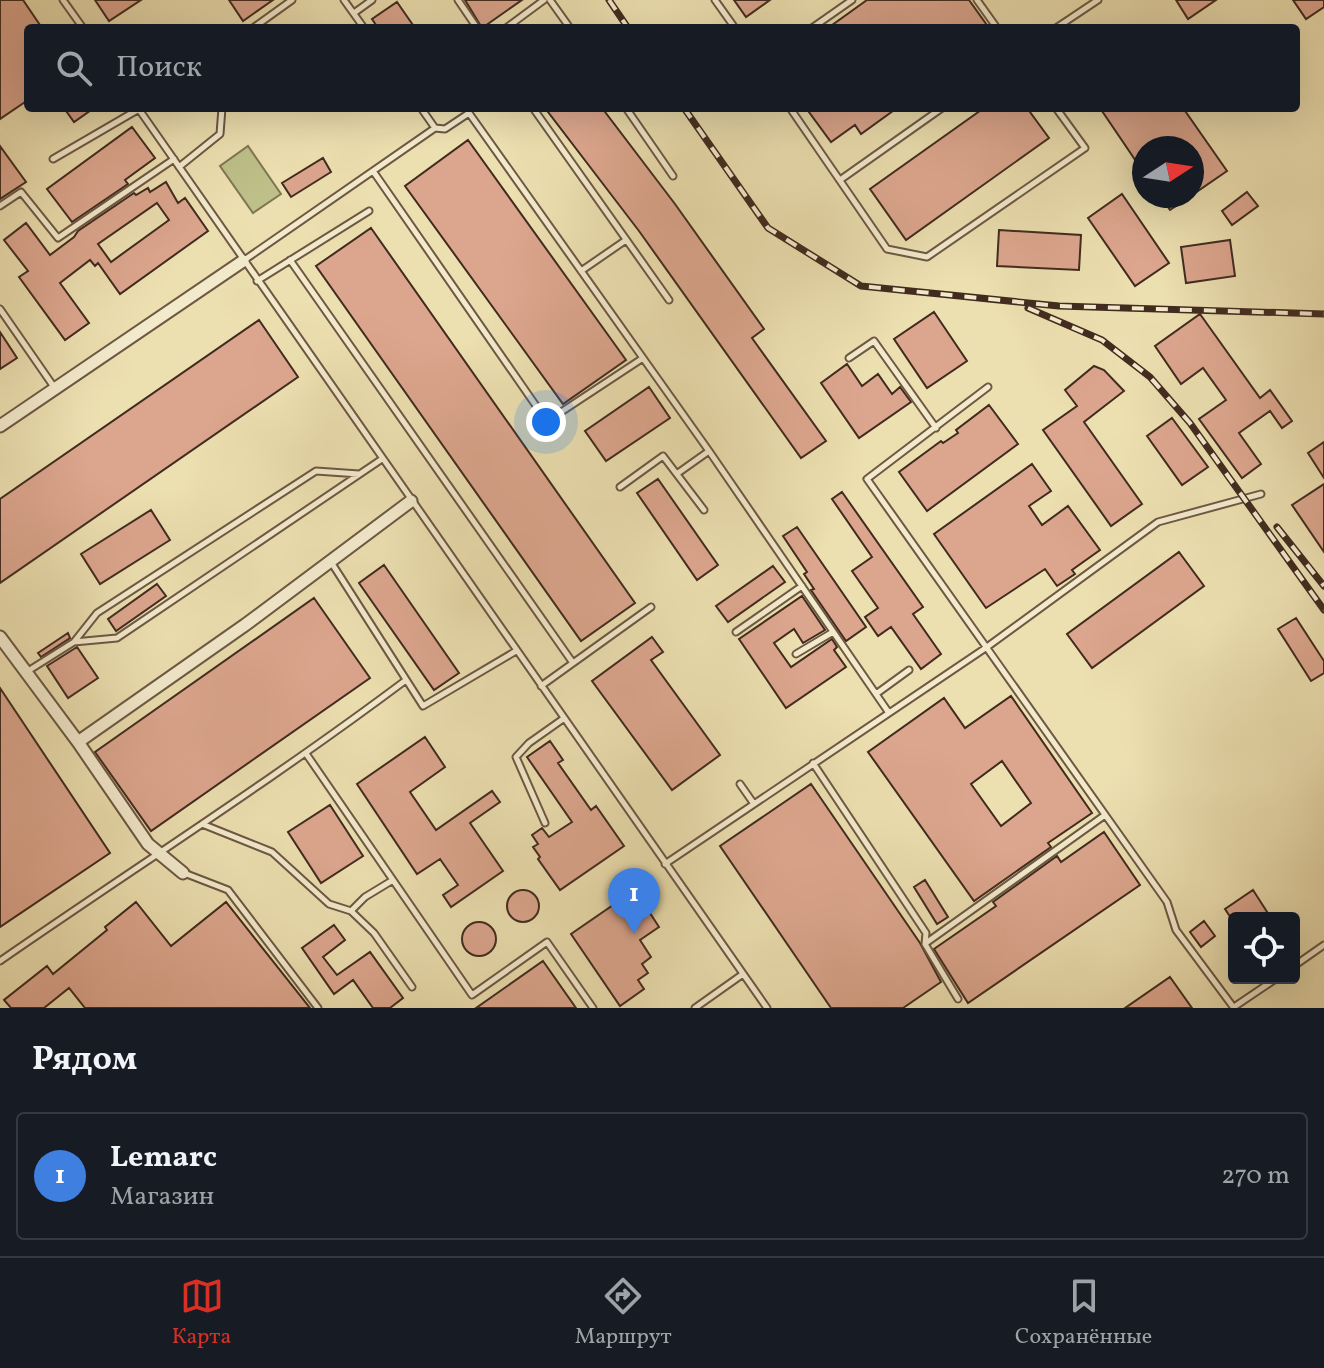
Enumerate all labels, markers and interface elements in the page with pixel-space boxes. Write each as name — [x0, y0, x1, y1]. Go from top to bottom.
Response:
search box — [24, 24, 1300, 112]
icon: search — [52, 46, 96, 90]
text: Поиск — [116, 47, 202, 89]
north arrow — [1132, 136, 1204, 208]
your location — [526, 402, 566, 442]
pin: 1 — [608, 868, 660, 934]
map controls — [1228, 912, 1300, 984]
button: locate — [1228, 912, 1300, 984]
text: Рядом — [32, 1037, 137, 1084]
text: Lemarc — [110, 1137, 217, 1179]
text: 1 — [55, 1158, 65, 1194]
text: 270 m — [1221, 1158, 1290, 1194]
text: Магазин — [110, 1179, 214, 1215]
tab: Карта — [172, 1274, 231, 1353]
tab: Маршрут — [575, 1274, 672, 1353]
tab: Сохранённые — [1015, 1274, 1152, 1353]

